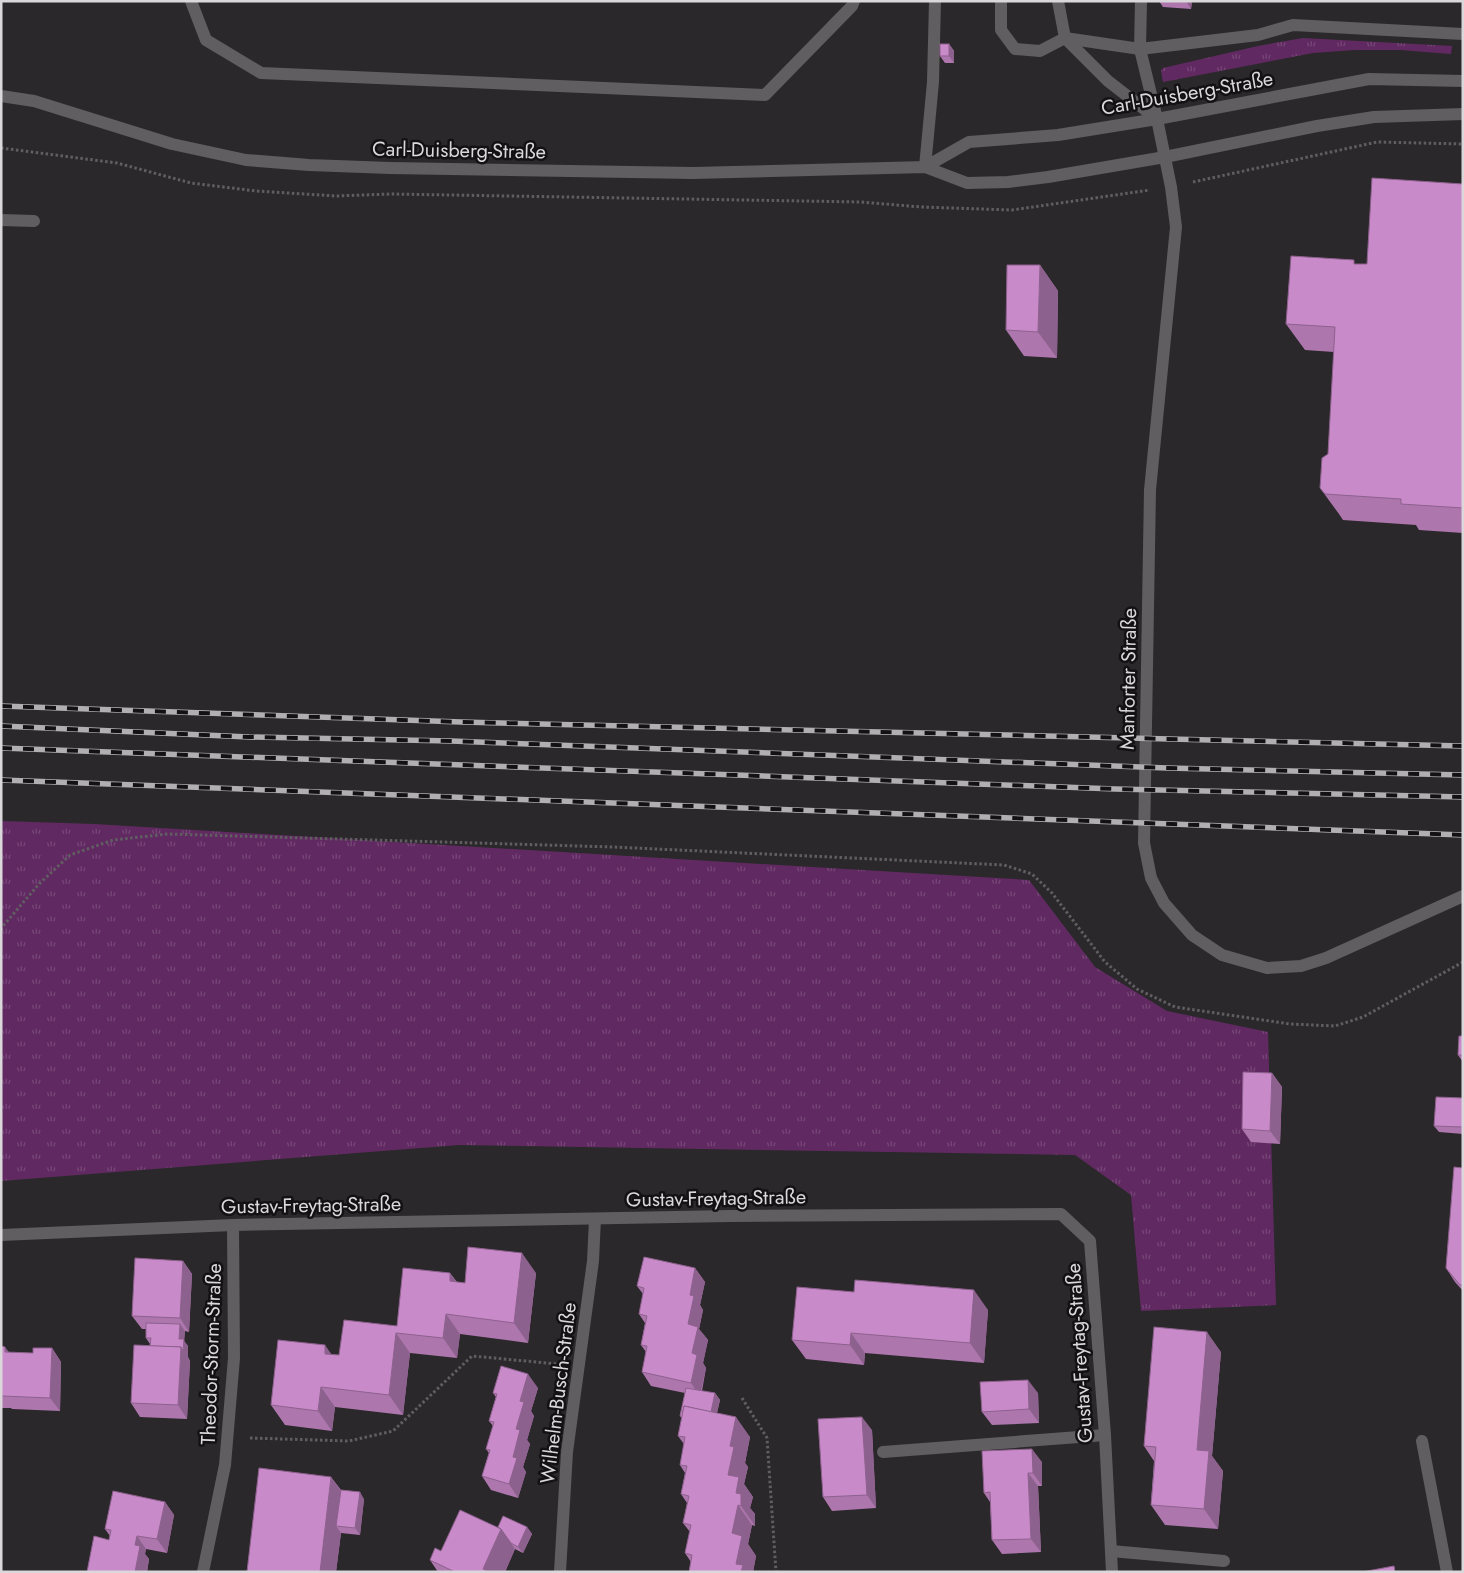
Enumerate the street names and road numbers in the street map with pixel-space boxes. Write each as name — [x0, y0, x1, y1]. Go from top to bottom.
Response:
street label: Carl-Duisberg-Straße — [1099, 64, 1275, 123]
street label: Carl-Duisberg-Straße — [372, 134, 546, 167]
street label: Manforter Straße — [1113, 608, 1144, 750]
street label: Gustav-Freytag-Straße — [626, 1182, 806, 1215]
street label: Gustav-Freytag-Straße — [221, 1189, 401, 1222]
street label: Gustav-Freytag-Straße — [1059, 1262, 1100, 1444]
street label: Theodor-Storm-Straße — [194, 1263, 229, 1445]
street label: Wilhelm-Busch-Straße — [533, 1301, 584, 1485]

